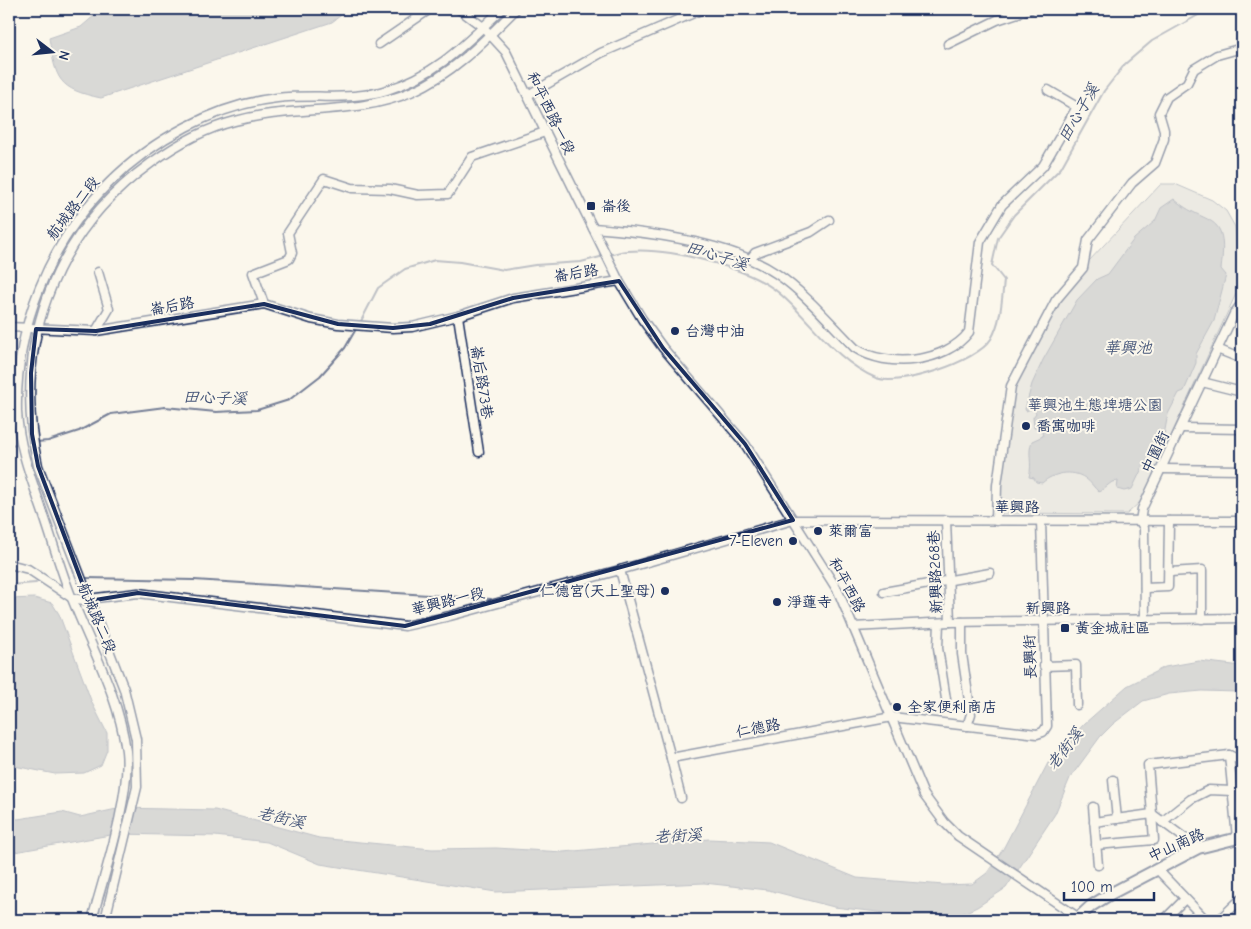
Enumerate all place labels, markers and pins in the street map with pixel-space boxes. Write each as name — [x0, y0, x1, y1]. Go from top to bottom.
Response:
place label: 崙後 — [601, 197, 631, 215]
marker: 崙後 — [585, 200, 597, 212]
place label: 台灣中油 — [685, 322, 745, 340]
marker: 台灣中油 — [669, 325, 681, 337]
place label: 喬寓咖啡 — [1036, 417, 1096, 435]
marker: 喬寓咖啡 — [1020, 420, 1032, 432]
place label: 萊爾富 — [828, 522, 873, 540]
marker: 萊爾富 — [812, 525, 824, 537]
place label: 7-Eleven — [729, 532, 783, 550]
marker: 7-Eleven — [787, 535, 799, 547]
place label: 仁德宮(天上聖母) — [540, 582, 655, 600]
marker: 仁德宮(天上聖母) — [659, 585, 671, 597]
place label: 淨蓮寺 — [787, 593, 832, 611]
marker: 淨蓮寺 — [771, 596, 783, 608]
place label: 黃金城社區 — [1075, 619, 1150, 637]
marker: 黃金城社區 — [1059, 622, 1071, 634]
place label: 全家便利商店 — [907, 698, 997, 716]
marker: 全家便利商店 — [891, 701, 903, 713]

